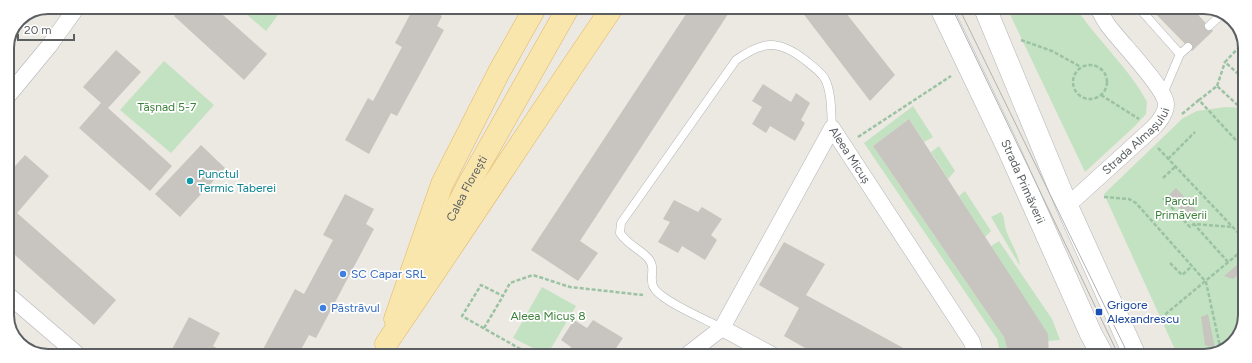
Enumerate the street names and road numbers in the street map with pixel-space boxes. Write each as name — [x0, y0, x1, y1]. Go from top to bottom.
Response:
street label: Strada Almașului — [1099, 106, 1172, 178]
street label: Aleea Micuș — [826, 124, 874, 186]
street label: Strada Primăverii — [998, 137, 1048, 226]
street label: Calea Florești — [443, 153, 490, 224]

